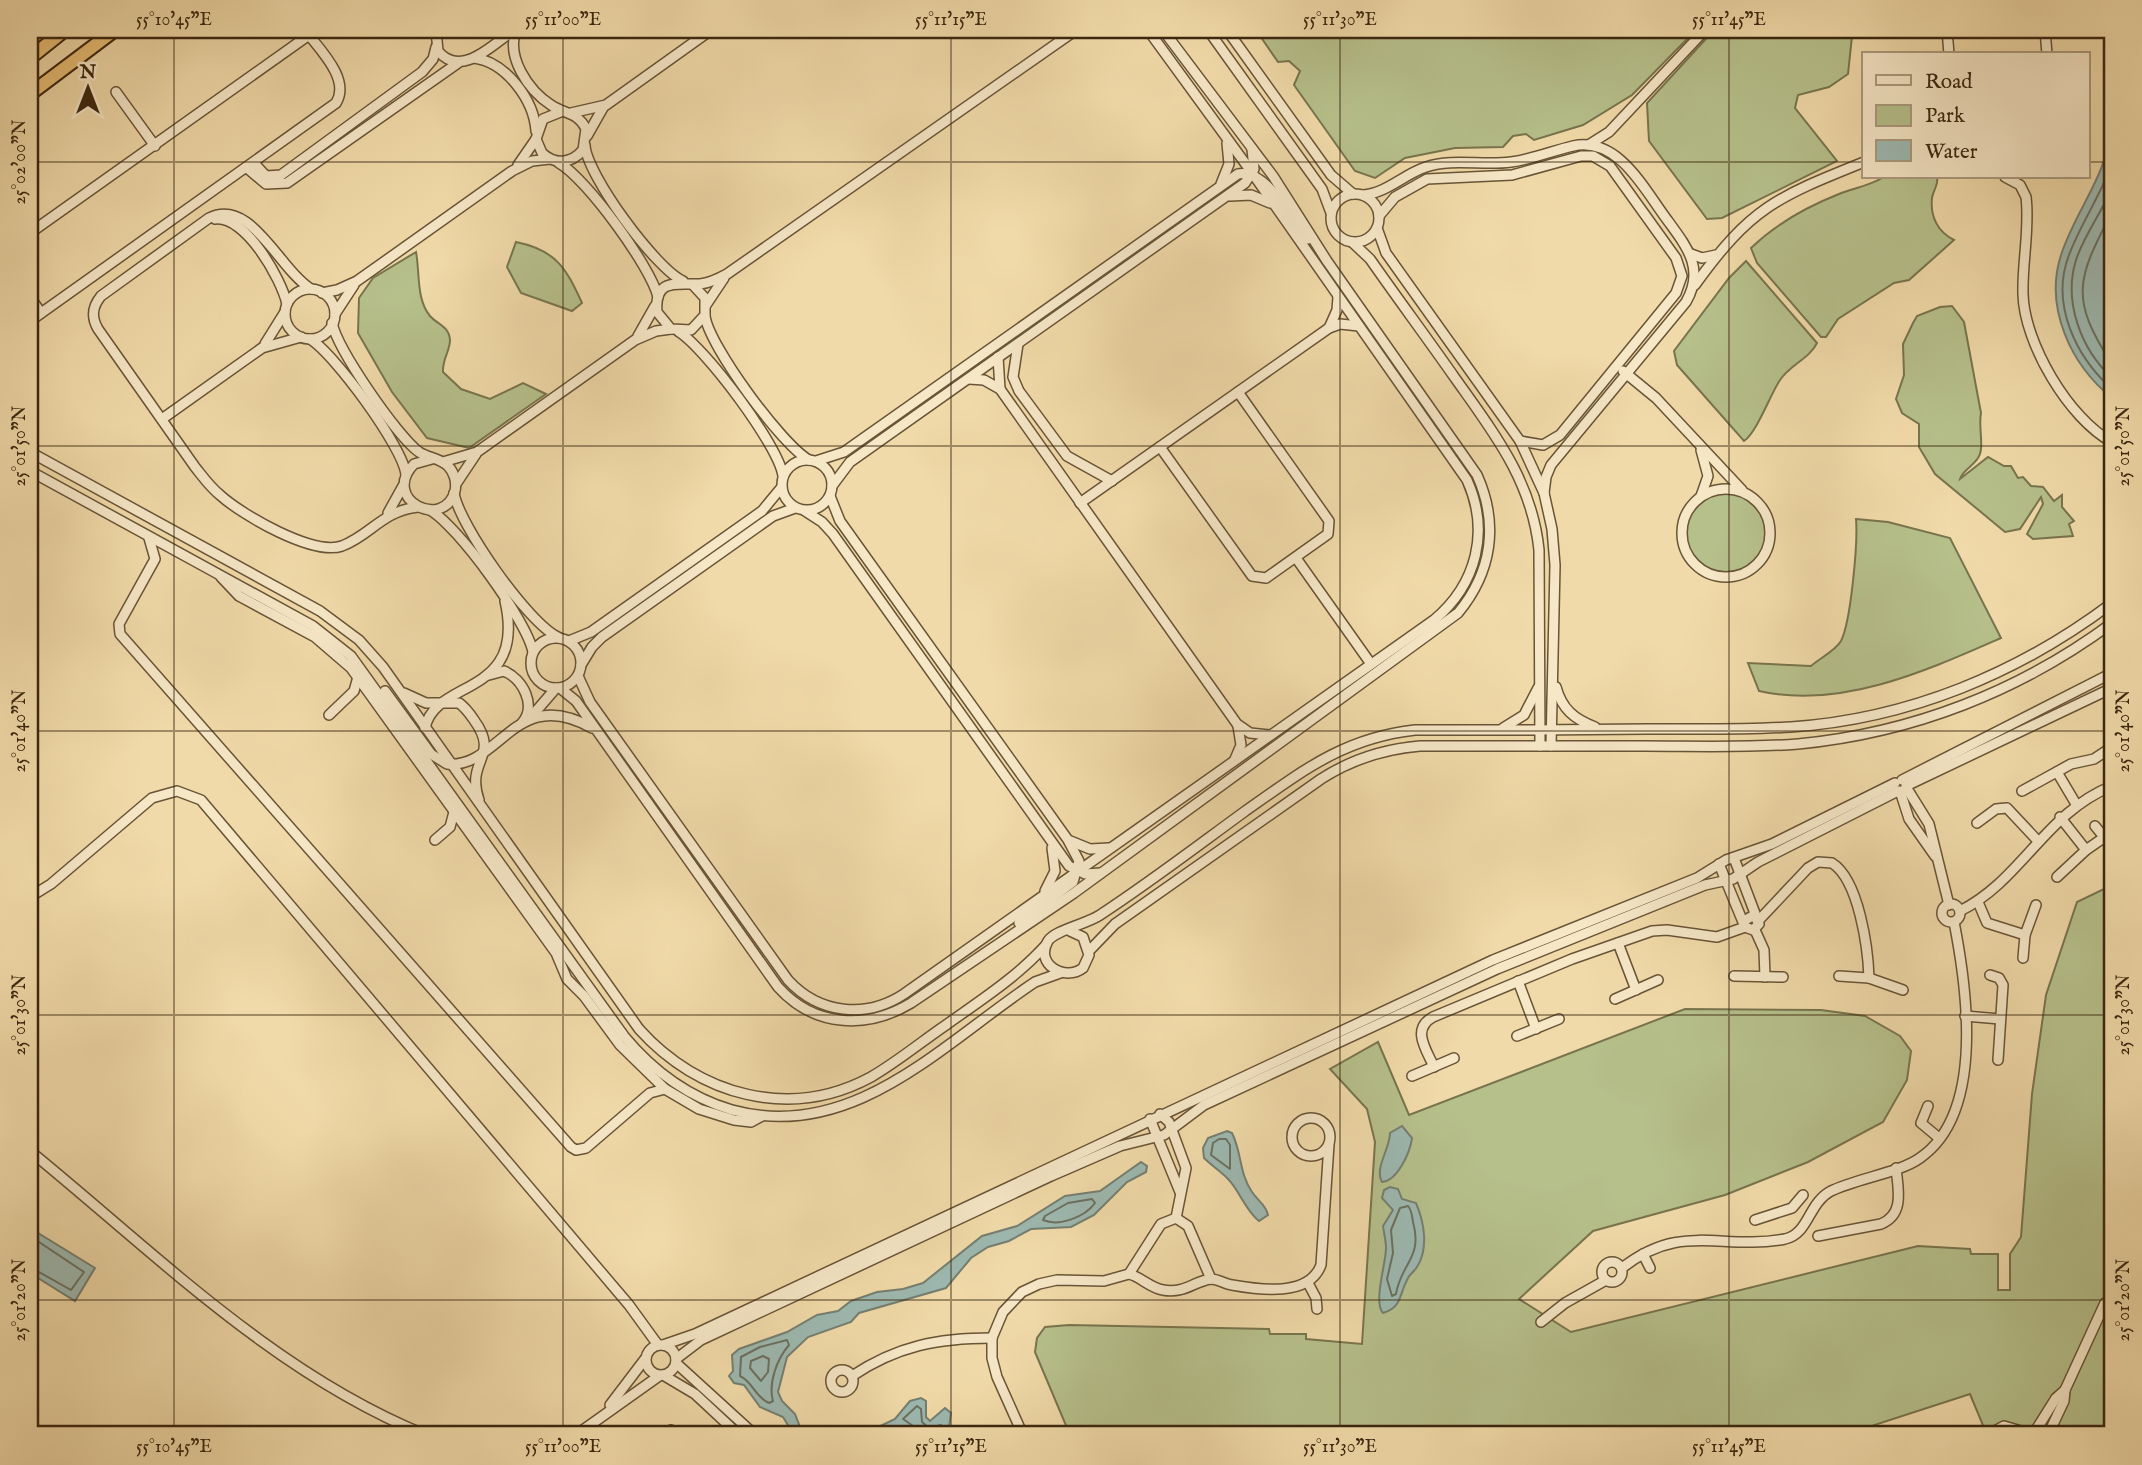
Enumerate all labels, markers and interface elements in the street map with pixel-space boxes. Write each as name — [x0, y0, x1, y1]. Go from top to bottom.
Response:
text: 55°10'45"E — [136, 9, 212, 32]
text: 55°11'00"E — [525, 9, 601, 32]
text: 55°11'15"E — [915, 9, 987, 32]
text: 55°11'30"E — [1303, 9, 1377, 32]
text: 55°11'45"E — [1692, 9, 1766, 32]
north arrow — [52, 52, 122, 122]
legend — [1862, 52, 2090, 178]
text: N — [79, 61, 97, 85]
text: Road — [1925, 69, 1973, 96]
text: Park — [1925, 103, 1966, 130]
text: 25°02'00"N — [9, 119, 32, 205]
text: Water — [1925, 139, 1978, 166]
text: 25°01'50"N — [9, 405, 32, 486]
text: 25°01'50"N — [2113, 405, 2136, 486]
text: 25°01'40"N — [9, 689, 32, 773]
text: 25°01'40"N — [2113, 689, 2136, 773]
text: 25°01'30"N — [9, 974, 32, 1056]
text: 25°01'30"N — [2113, 974, 2136, 1056]
text: 25°01'20"N — [9, 1258, 32, 1341]
text: 25°01'20"N — [2113, 1258, 2136, 1341]
text: 55°10'45"E — [136, 1436, 212, 1459]
text: 55°11'00"E — [525, 1436, 601, 1459]
text: 55°11'15"E — [915, 1436, 987, 1459]
text: 55°11'30"E — [1303, 1436, 1377, 1459]
text: 55°11'45"E — [1692, 1436, 1766, 1459]

